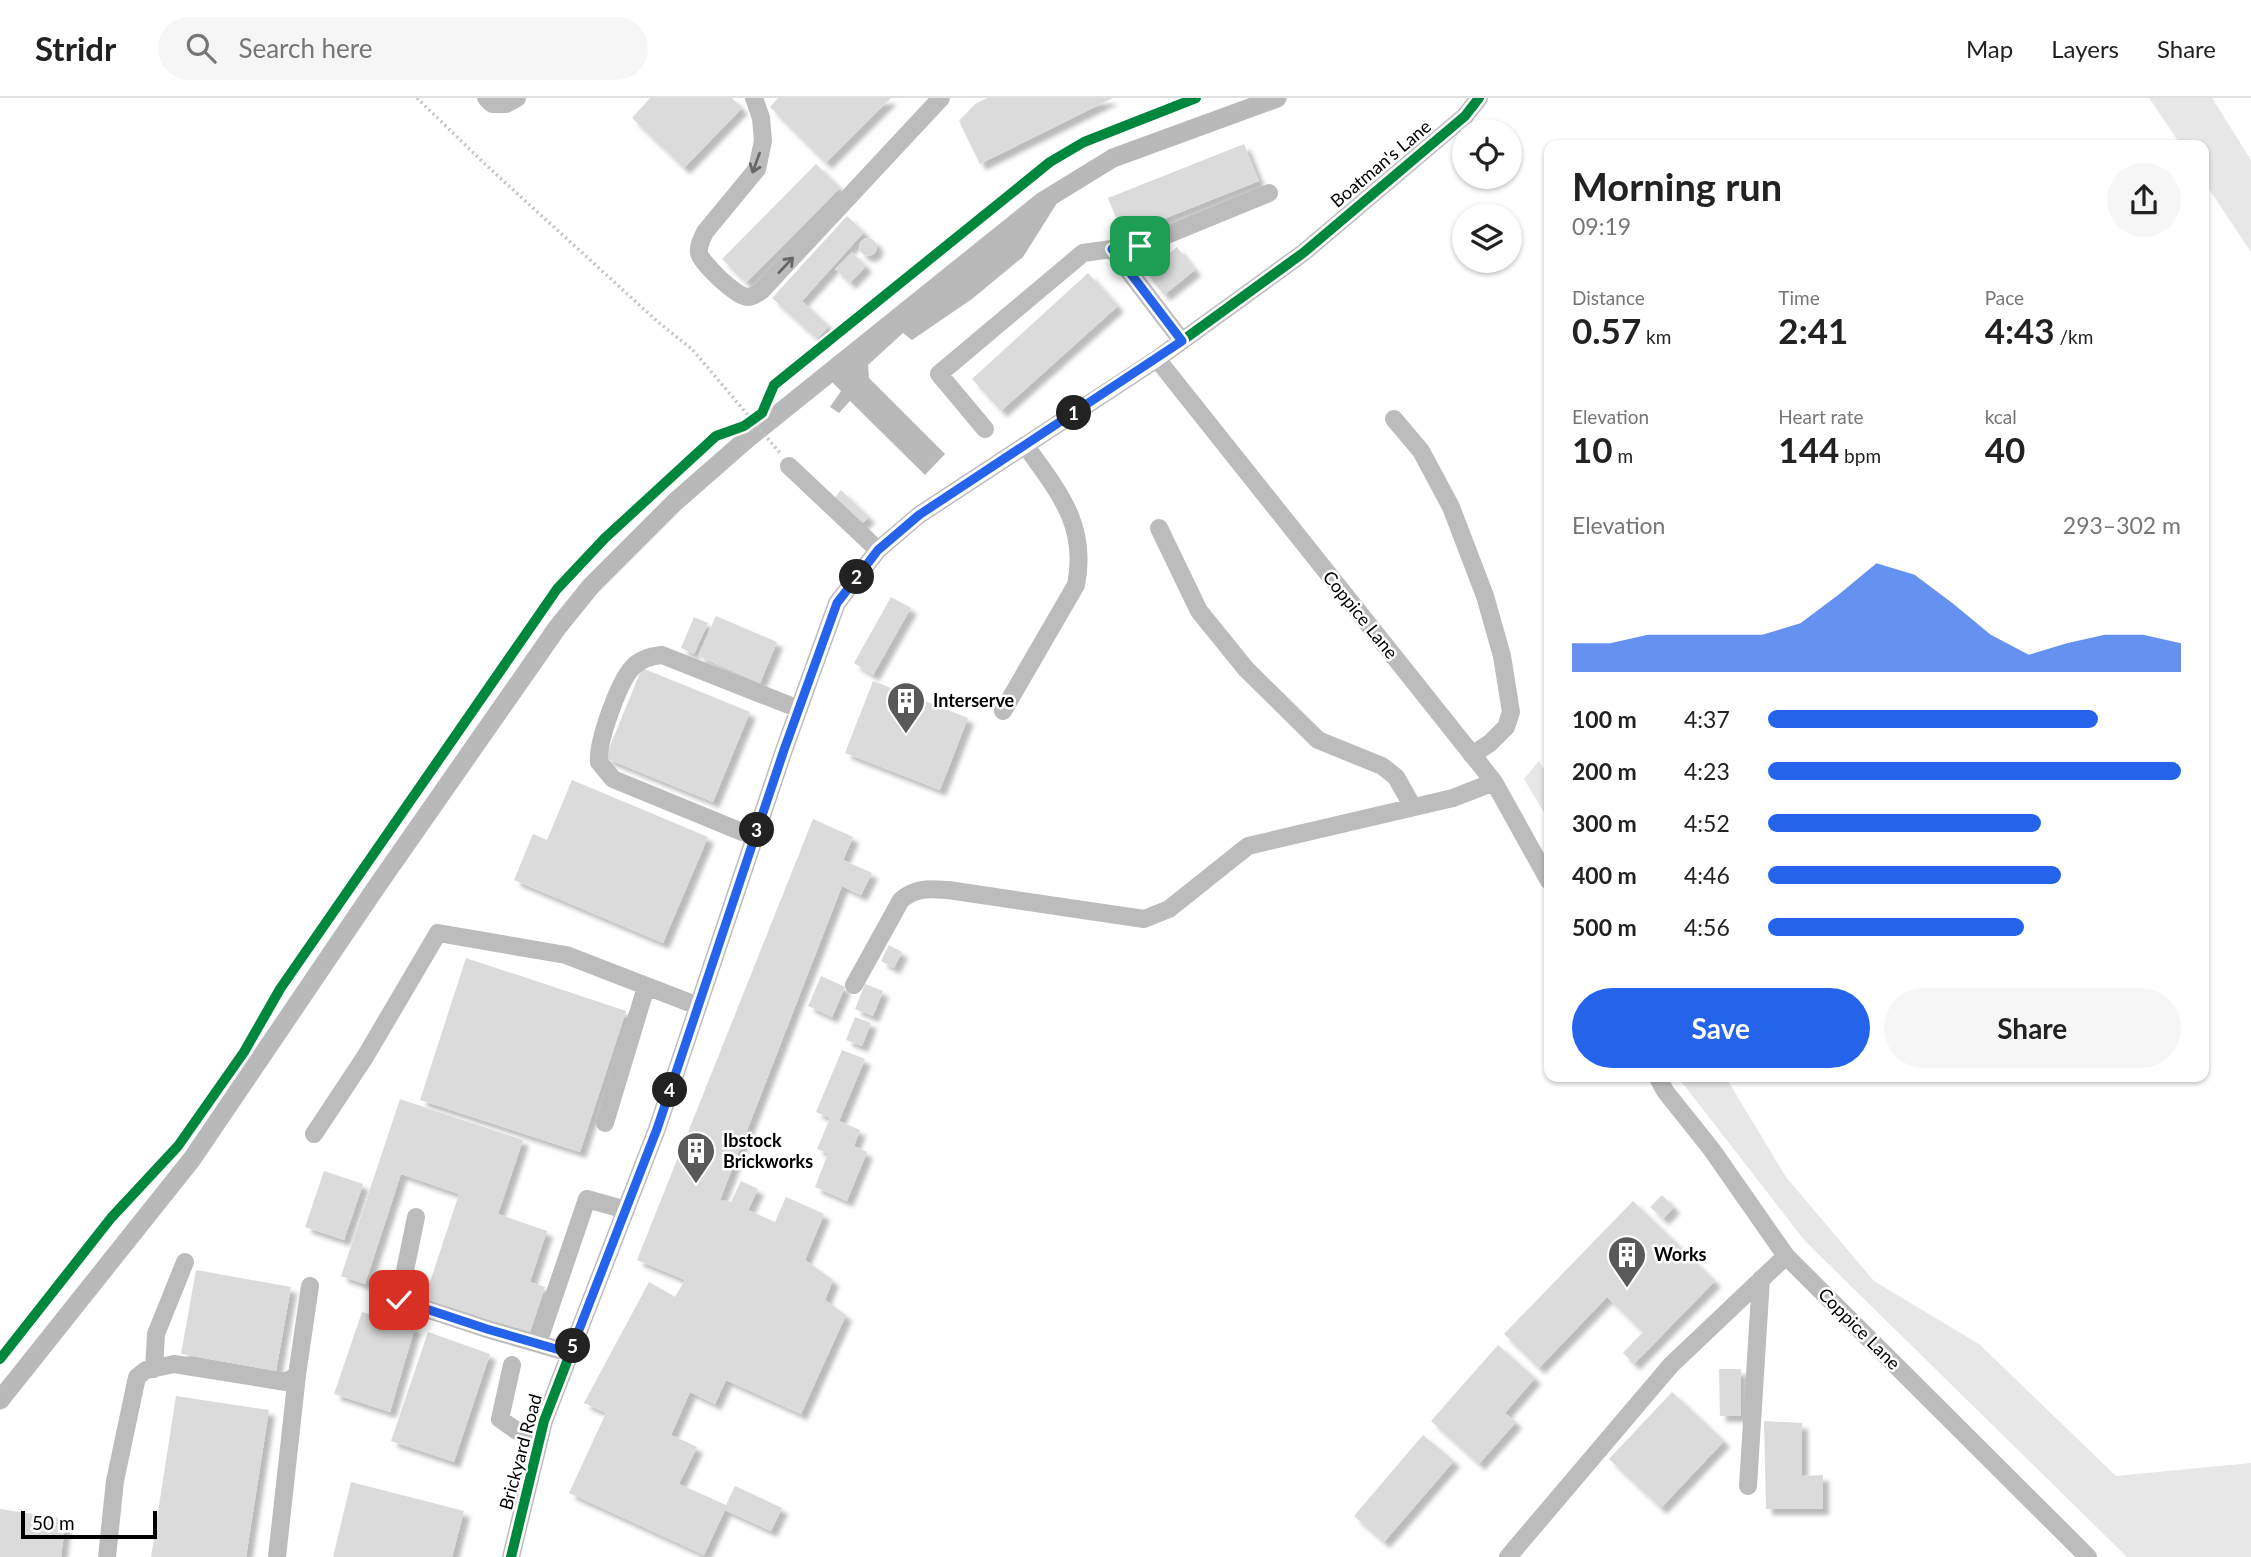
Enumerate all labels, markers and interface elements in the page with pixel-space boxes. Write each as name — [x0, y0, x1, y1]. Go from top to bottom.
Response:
search box — [158, 17, 648, 80]
text: Stridr — [35, 28, 116, 68]
icon: search — [182, 29, 220, 67]
text: Search here — [238, 32, 372, 64]
text: Map — [1966, 34, 2013, 63]
text: Layers — [2051, 34, 2119, 63]
text: Share — [2157, 34, 2216, 63]
street label: Boatman's Lane — [1326, 115, 1435, 212]
map controls — [1452, 119, 1522, 273]
button: locate — [1452, 119, 1522, 189]
one-way arrow — [749, 152, 762, 174]
text: Morning run — [1572, 163, 1782, 209]
button: share — [2107, 163, 2181, 237]
button: layers — [1452, 203, 1522, 273]
text: 09:19 — [1572, 212, 1631, 240]
pin — [1110, 216, 1170, 276]
icon: arrive — [1121, 227, 1159, 265]
one-way arrow — [777, 257, 794, 274]
text: Distance — [1572, 286, 1645, 309]
text: Time — [1778, 286, 1820, 309]
text: Pace — [1985, 286, 2024, 309]
text: 0.57 — [1572, 309, 1641, 351]
text: 2:41 — [1778, 309, 1848, 351]
text: 4:43 — [1985, 309, 2055, 351]
text: km — [1641, 325, 1671, 348]
text: /km — [2055, 325, 2093, 348]
pin: 1 — [1056, 396, 1092, 430]
text: 1 — [1068, 401, 1079, 424]
text: Elevation — [1572, 405, 1649, 428]
text: Heart rate — [1778, 405, 1864, 428]
text: kcal — [1985, 405, 2017, 428]
text: 10 — [1572, 428, 1613, 470]
text: 144 — [1778, 428, 1839, 470]
text: 40 — [1985, 428, 2025, 470]
text: m — [1613, 444, 1633, 467]
text: bpm — [1839, 444, 1881, 467]
text: Elevation — [1572, 511, 1665, 539]
text: 293–302 m — [2063, 511, 2181, 539]
pin: 2 — [840, 560, 874, 594]
text: 2 — [851, 565, 862, 588]
street label: Coppice Lane — [1319, 566, 1403, 663]
building icon: Interserve — [885, 680, 927, 735]
place label: Interserve — [933, 689, 1015, 711]
text: 100 m — [1572, 705, 1637, 733]
text: 4:37 — [1684, 705, 1730, 733]
text: 200 m — [1572, 757, 1637, 785]
text: 4:23 — [1684, 757, 1730, 785]
text: 300 m — [1572, 809, 1637, 837]
text: 4:52 — [1684, 809, 1730, 837]
pin: 3 — [740, 812, 774, 848]
text: 3 — [751, 818, 762, 841]
text: 400 m — [1572, 861, 1637, 889]
text: 4:46 — [1684, 861, 1730, 889]
text: 500 m — [1572, 913, 1637, 941]
text: 4:56 — [1684, 913, 1730, 941]
button: Save — [1572, 988, 1870, 1068]
button: Share — [1884, 988, 2181, 1068]
pin: 4 — [652, 1072, 688, 1108]
text: 4 — [664, 1078, 675, 1101]
place label: Ibstock Brickworks — [723, 1129, 813, 1172]
building icon: Ibstock Brickworks — [675, 1130, 717, 1185]
building icon: Works — [1606, 1234, 1648, 1289]
place label: Works — [1654, 1243, 1706, 1265]
pin — [369, 1270, 429, 1330]
icon: check — [380, 1281, 418, 1319]
street label: Coppice Lane — [1814, 1283, 1905, 1374]
pin: 5 — [556, 1328, 590, 1364]
text: 5 — [567, 1334, 578, 1357]
street label: Brickyard Road — [494, 1391, 546, 1512]
scale bar — [21, 1508, 158, 1540]
text: 50 m — [32, 1511, 75, 1534]

